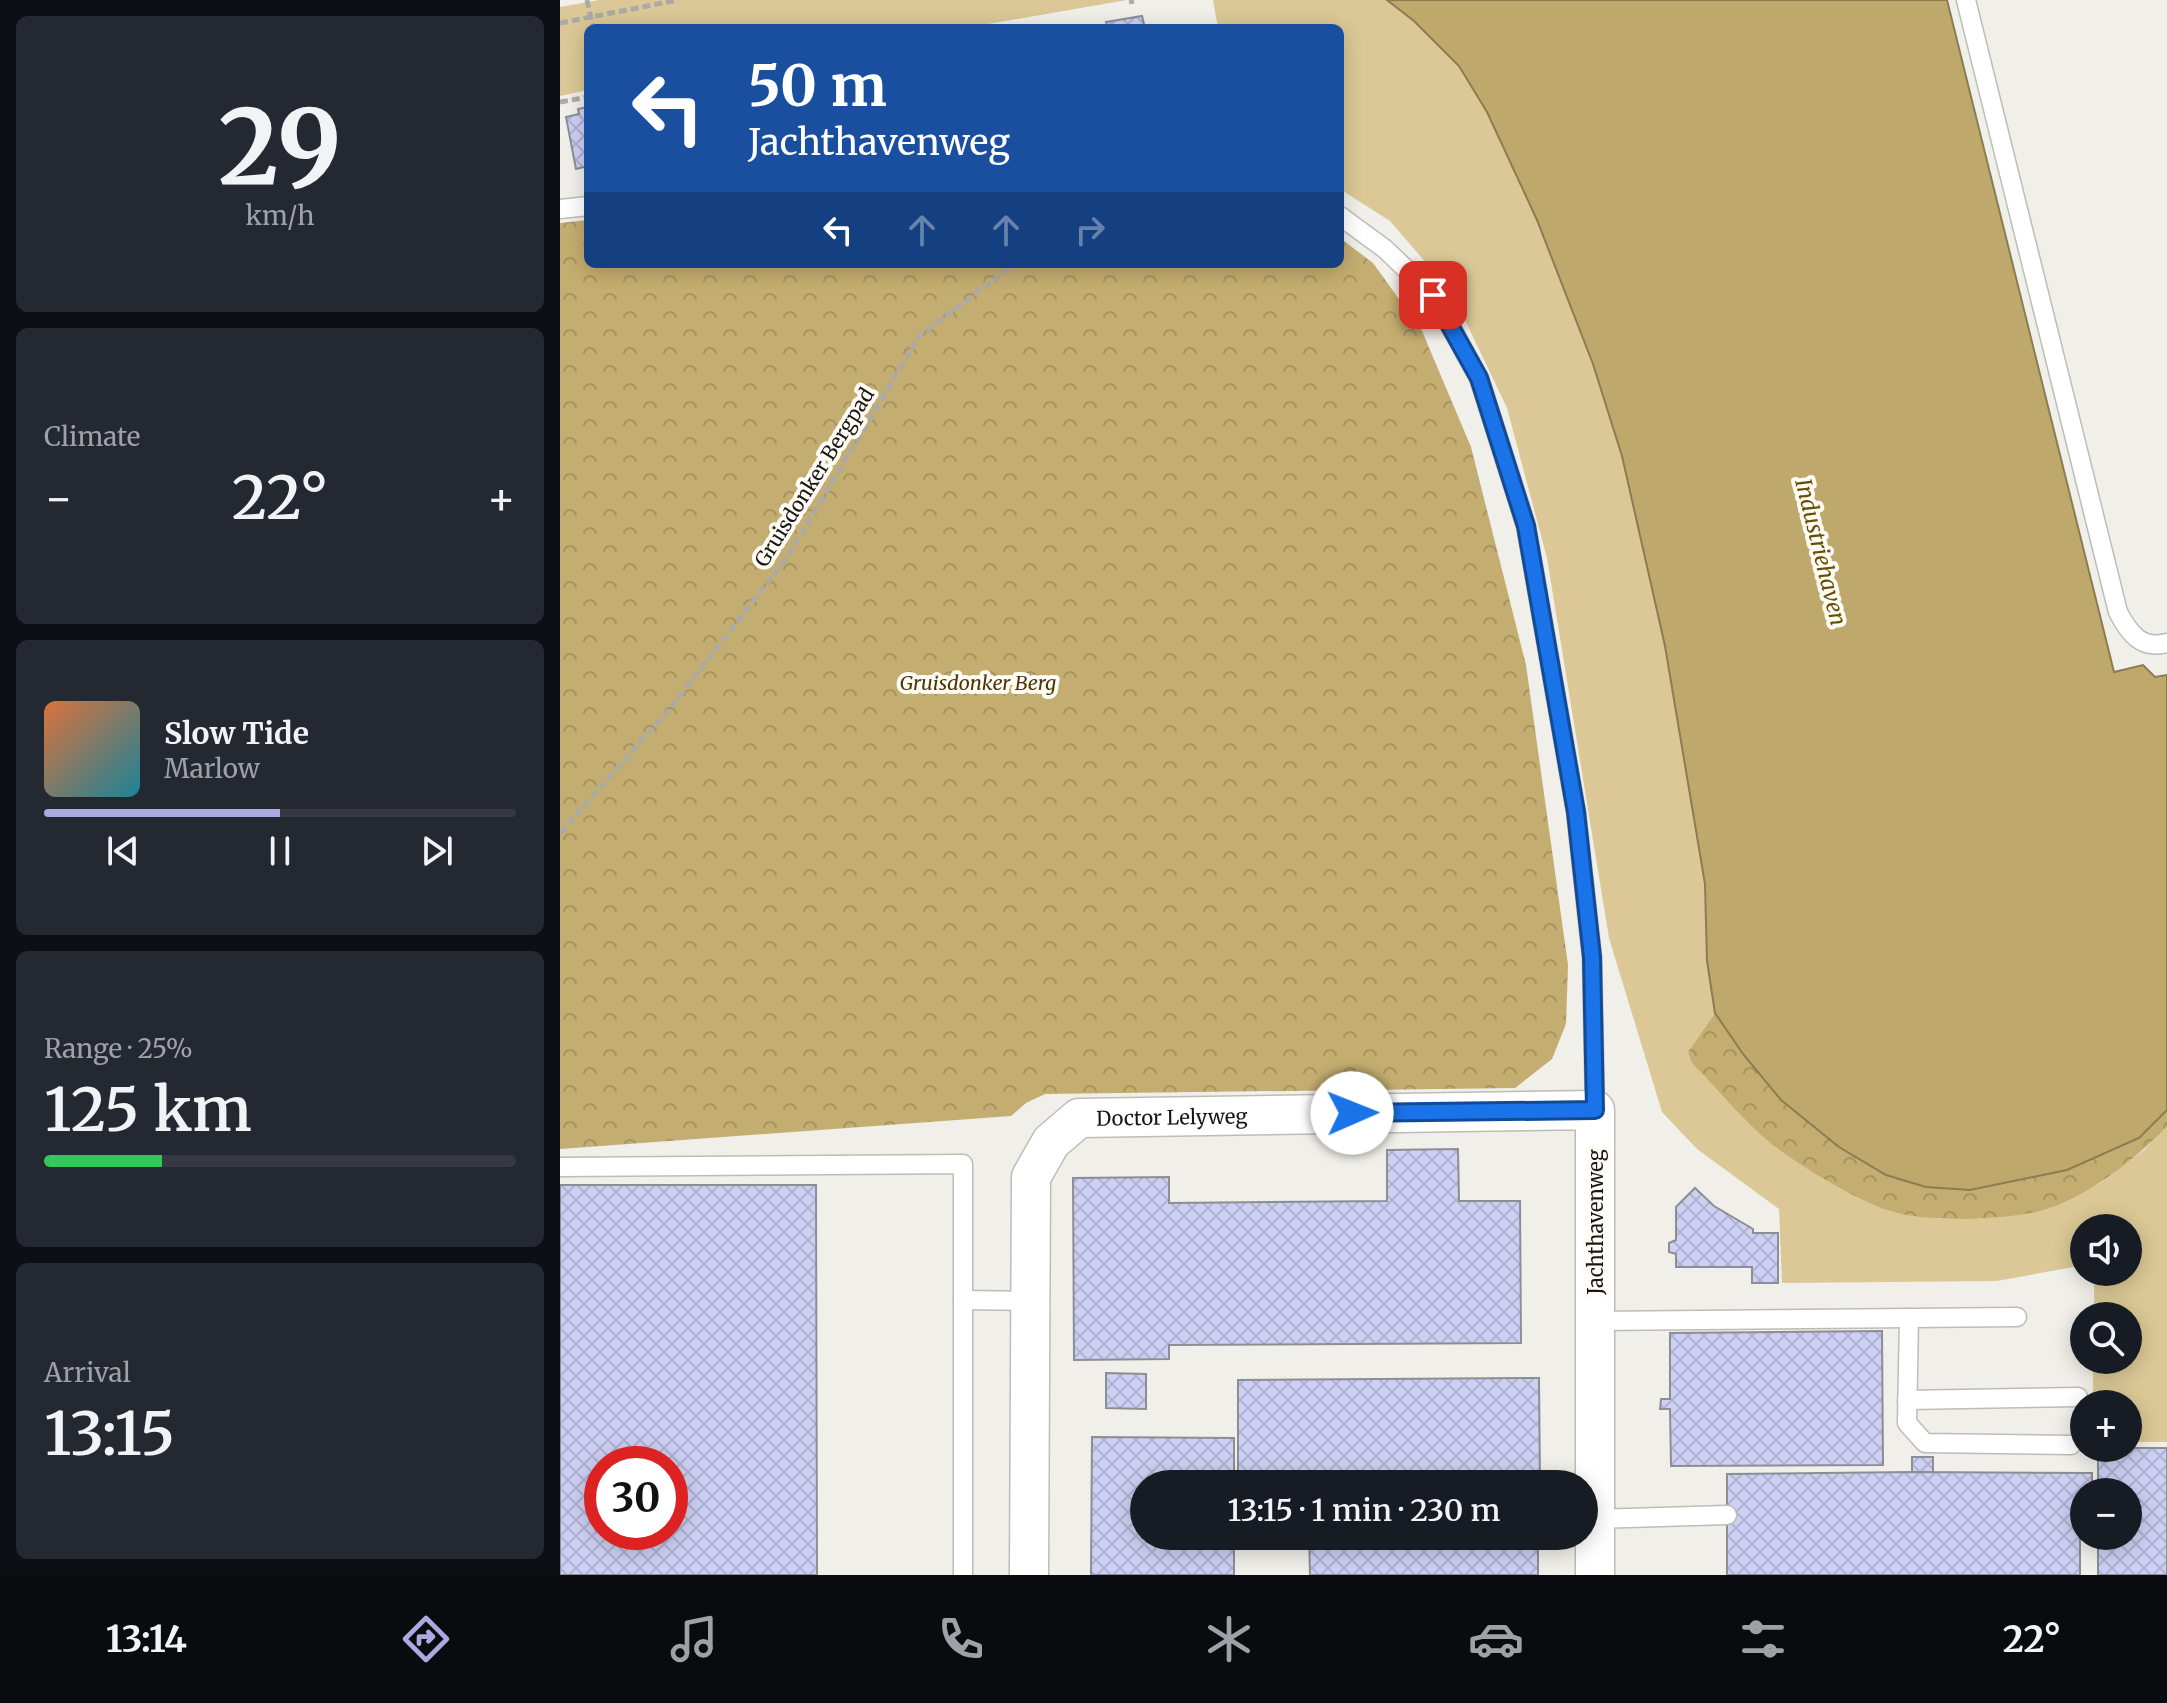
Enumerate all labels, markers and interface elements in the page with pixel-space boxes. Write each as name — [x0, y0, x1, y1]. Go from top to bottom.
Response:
text: 50 m — [748, 51, 887, 121]
icon: left — [616, 56, 720, 160]
text: 29 — [218, 82, 342, 212]
text: Jachthavenweg — [748, 120, 1010, 165]
text: km/h — [246, 199, 314, 232]
icon: left — [816, 208, 860, 252]
icon: ahead — [900, 208, 944, 252]
icon: ahead — [984, 208, 1028, 252]
icon: right — [1068, 208, 1112, 252]
pin — [1399, 261, 1467, 329]
icon: arrive — [1411, 273, 1455, 317]
street label: Gruisdonker Bergpad — [749, 383, 879, 571]
text: Climate — [44, 420, 140, 453]
text: 22° — [232, 460, 328, 535]
text: − — [44, 471, 73, 526]
text: + — [487, 471, 516, 526]
water label: Industriehaven — [1789, 476, 1853, 628]
park label: Gruisdonker Berg — [900, 670, 1056, 695]
text: Slow Tide — [164, 714, 309, 752]
text: Marlow — [164, 752, 260, 785]
icon: previous — [101, 829, 145, 873]
icon: pause — [258, 829, 302, 873]
icon: next — [415, 829, 459, 873]
text: Range · 25% — [44, 1032, 193, 1065]
position arrow — [1310, 1071, 1394, 1155]
text: 125 km — [44, 1072, 252, 1147]
street label: Doctor Lelyweg — [1096, 1103, 1248, 1130]
street label: Jachthavenweg — [1583, 1149, 1608, 1296]
map controls — [2070, 1214, 2142, 1550]
button: sound — [2070, 1214, 2142, 1286]
button: search — [2070, 1302, 2142, 1374]
text: Arrival — [44, 1356, 131, 1389]
button: + — [2070, 1390, 2142, 1462]
text: 13:15 — [44, 1396, 175, 1471]
speed limit sign: 30 — [584, 1446, 688, 1550]
button: − — [2070, 1478, 2142, 1550]
text: 13:15 · 1 min · 230 m — [1228, 1491, 1500, 1529]
icon: directions — [398, 1611, 454, 1667]
icon: music — [666, 1611, 722, 1667]
icon: phone — [933, 1611, 989, 1667]
icon: climate — [1201, 1611, 1257, 1667]
icon: car — [1468, 1611, 1524, 1667]
icon: filters — [1735, 1611, 1791, 1667]
text: 13:14 — [106, 1617, 187, 1662]
text: 22° — [2003, 1617, 2061, 1662]

